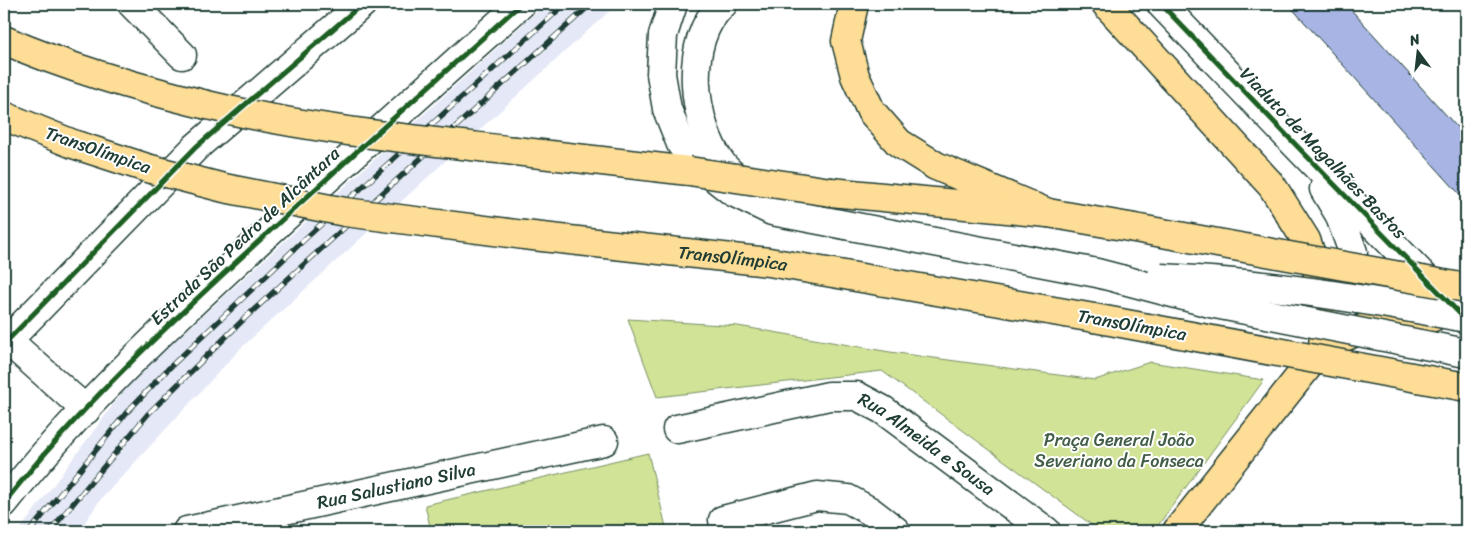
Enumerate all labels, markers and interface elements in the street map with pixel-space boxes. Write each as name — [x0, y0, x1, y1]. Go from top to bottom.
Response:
text: N — [1406, 27, 1423, 54]
north arrow — [1392, 28, 1442, 78]
street label: Viaduto de Magalhães Bastos — [1232, 59, 1415, 247]
street label: TransOlímpica — [41, 117, 156, 183]
street label: Estrada São Pedro de Alcântara — [142, 138, 348, 333]
street label: TransOlímpica — [676, 236, 791, 281]
street label: TransOlímpica — [1075, 300, 1190, 350]
street label: Rua Almeida e Sousa — [852, 383, 1002, 504]
park label: Praça General João Severiano da Fonseca — [1034, 424, 1204, 477]
street label: Rua Salustiano Silva — [314, 453, 478, 519]

